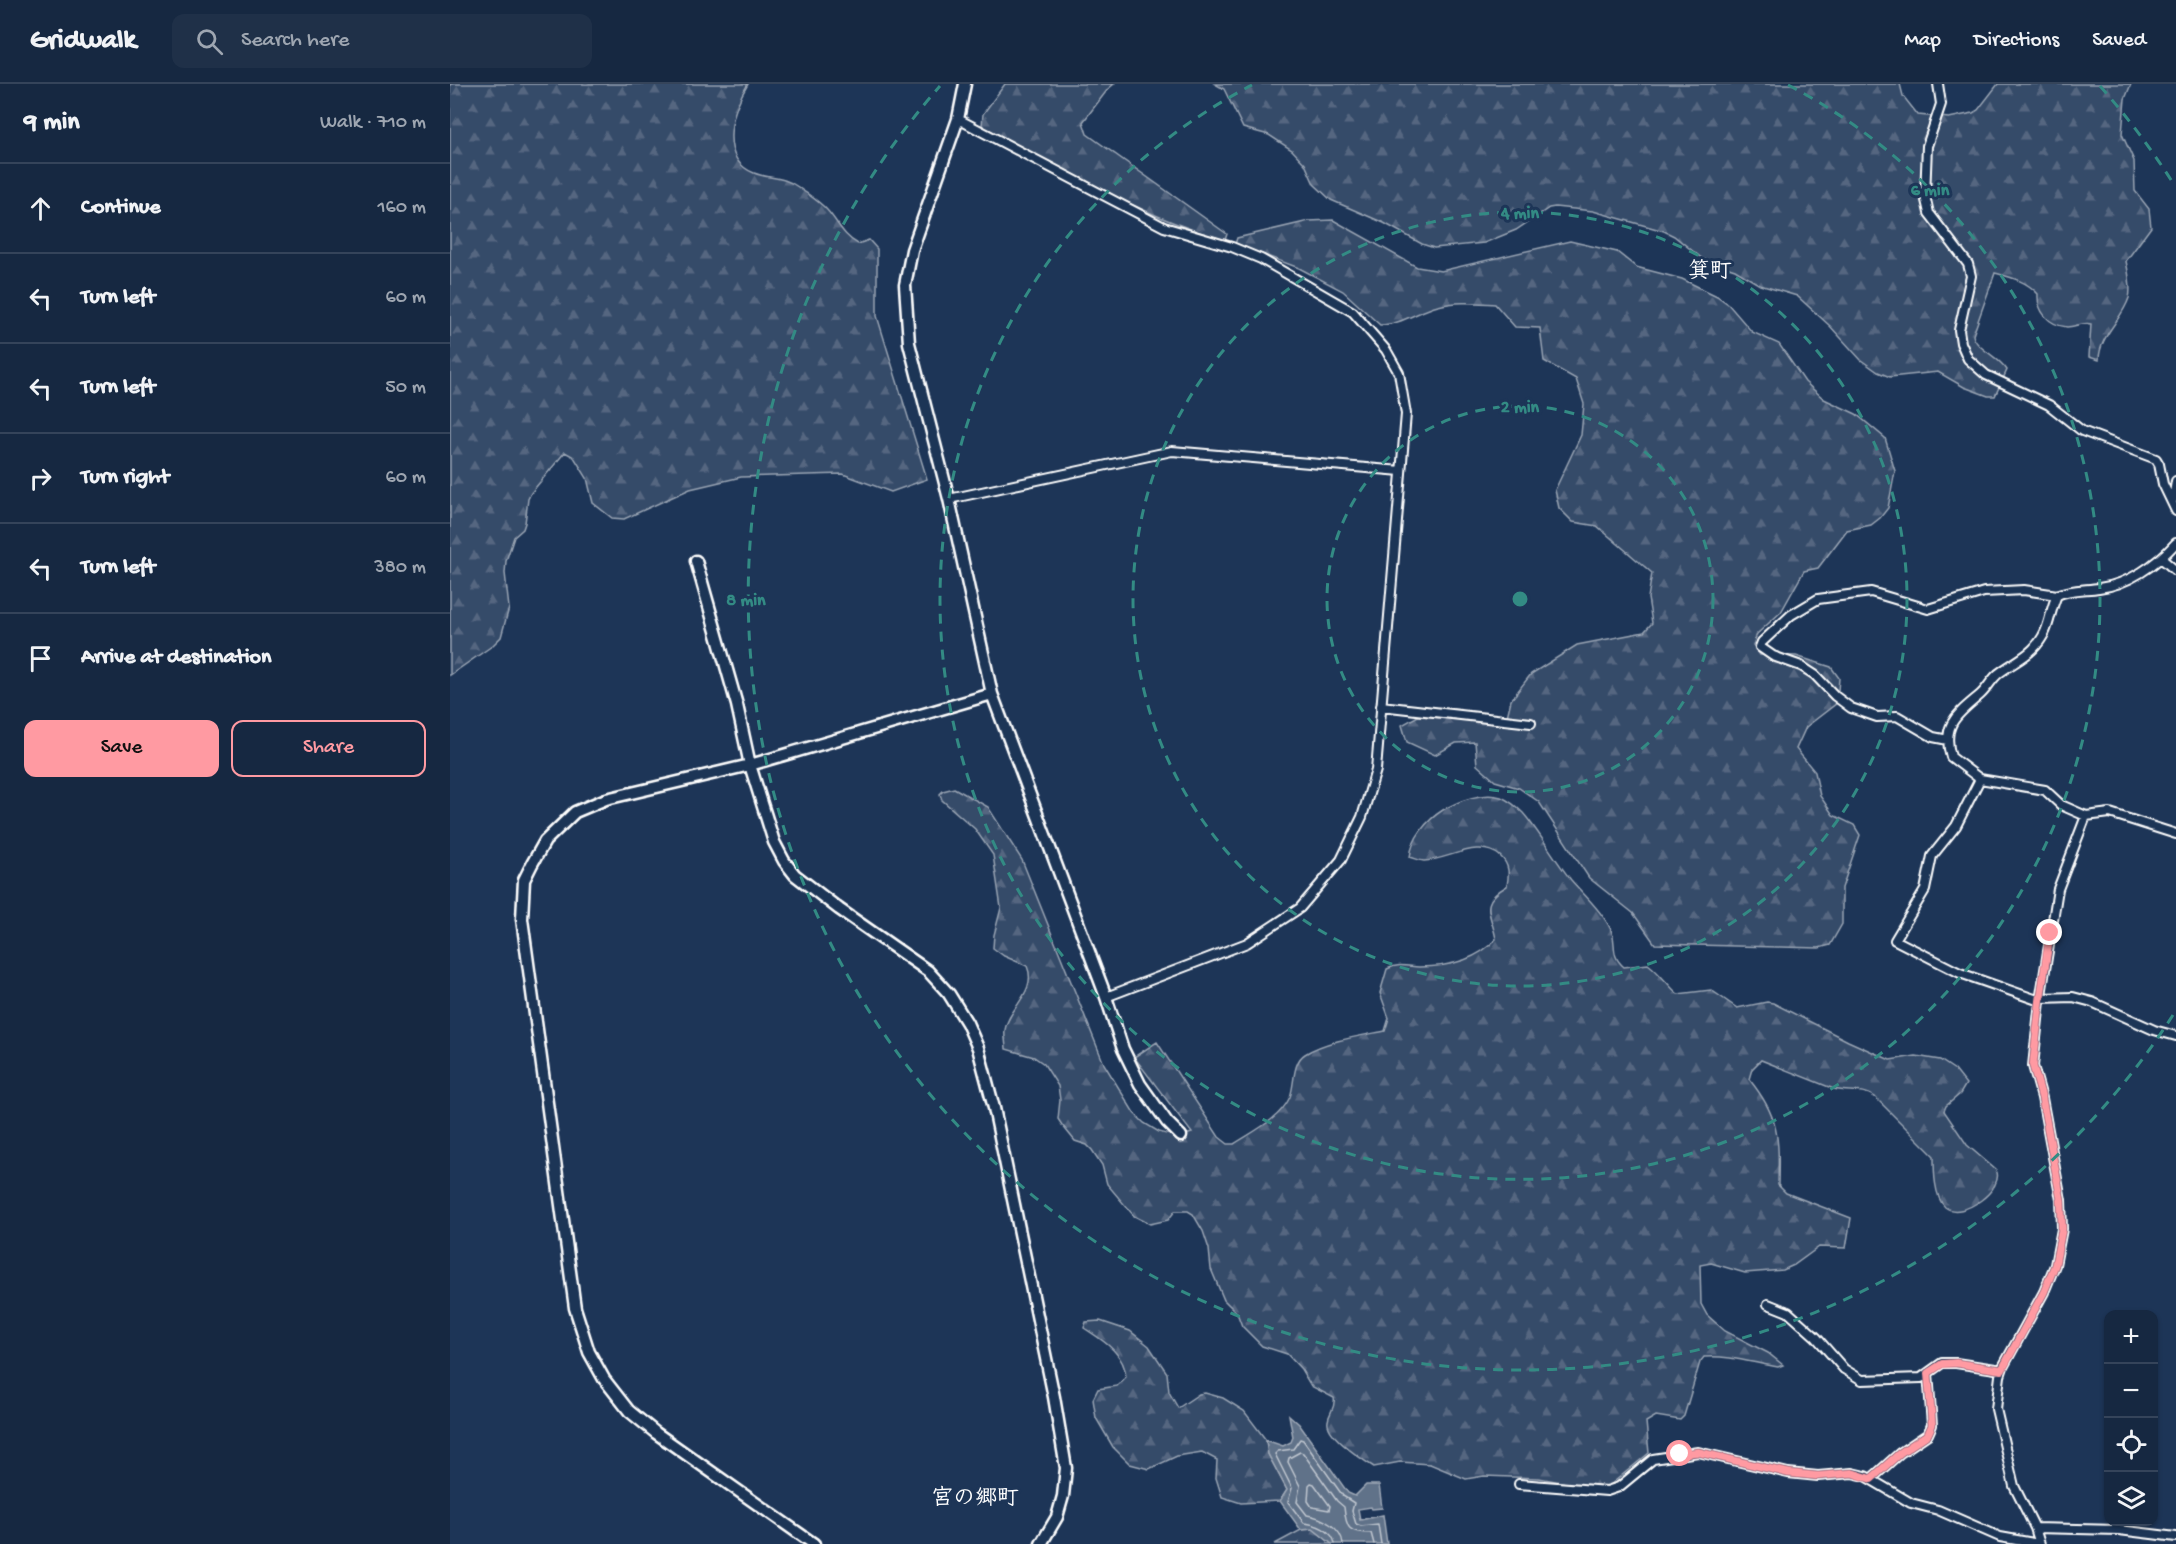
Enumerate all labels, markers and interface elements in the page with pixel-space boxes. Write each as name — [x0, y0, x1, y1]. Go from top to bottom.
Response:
search box — [172, 14, 592, 68]
text: Gridwalk — [30, 25, 136, 58]
icon: search — [193, 25, 226, 58]
text: Search here — [241, 28, 349, 54]
text: Map — [1904, 29, 1941, 54]
text: Directions — [1974, 29, 2059, 54]
text: Saved — [2092, 29, 2146, 54]
text: 9 min — [24, 108, 80, 139]
text: Walk · 710 m — [320, 112, 426, 135]
text: 6 min — [1911, 181, 1950, 202]
icon: ahead — [24, 192, 57, 225]
text: Continue — [81, 195, 161, 221]
text: 160 m — [377, 197, 426, 220]
text: 4 min — [1500, 204, 1539, 225]
district label: 箕町 — [1688, 258, 1732, 286]
icon: left — [24, 282, 57, 315]
text: Turn left — [81, 285, 155, 311]
text: 60 m — [386, 287, 426, 310]
icon: left — [24, 372, 57, 405]
text: Turn left — [81, 375, 155, 401]
text: 50 m — [385, 377, 426, 400]
text: 2 min — [1501, 398, 1540, 419]
icon: right — [24, 462, 57, 495]
text: Turn right — [81, 465, 169, 491]
text: 60 m — [386, 467, 426, 490]
icon: left — [24, 552, 57, 585]
text: Turn left — [81, 555, 155, 581]
text: 380 m — [374, 557, 426, 580]
centre of rings — [1510, 589, 1530, 609]
text: 8 min — [726, 591, 766, 612]
icon: arrive — [24, 642, 57, 675]
text: Arrive at destination — [81, 645, 271, 671]
button: Save — [24, 720, 219, 777]
button: Share — [231, 720, 426, 777]
route end — [2036, 919, 2062, 945]
map controls — [2104, 1310, 2158, 1526]
button: + — [2104, 1310, 2158, 1364]
button: − — [2104, 1364, 2158, 1418]
button: locate — [2104, 1418, 2158, 1472]
route start — [1666, 1440, 1692, 1466]
button: layers — [2104, 1472, 2158, 1526]
district label: 宮の郷町 — [931, 1485, 1019, 1513]

